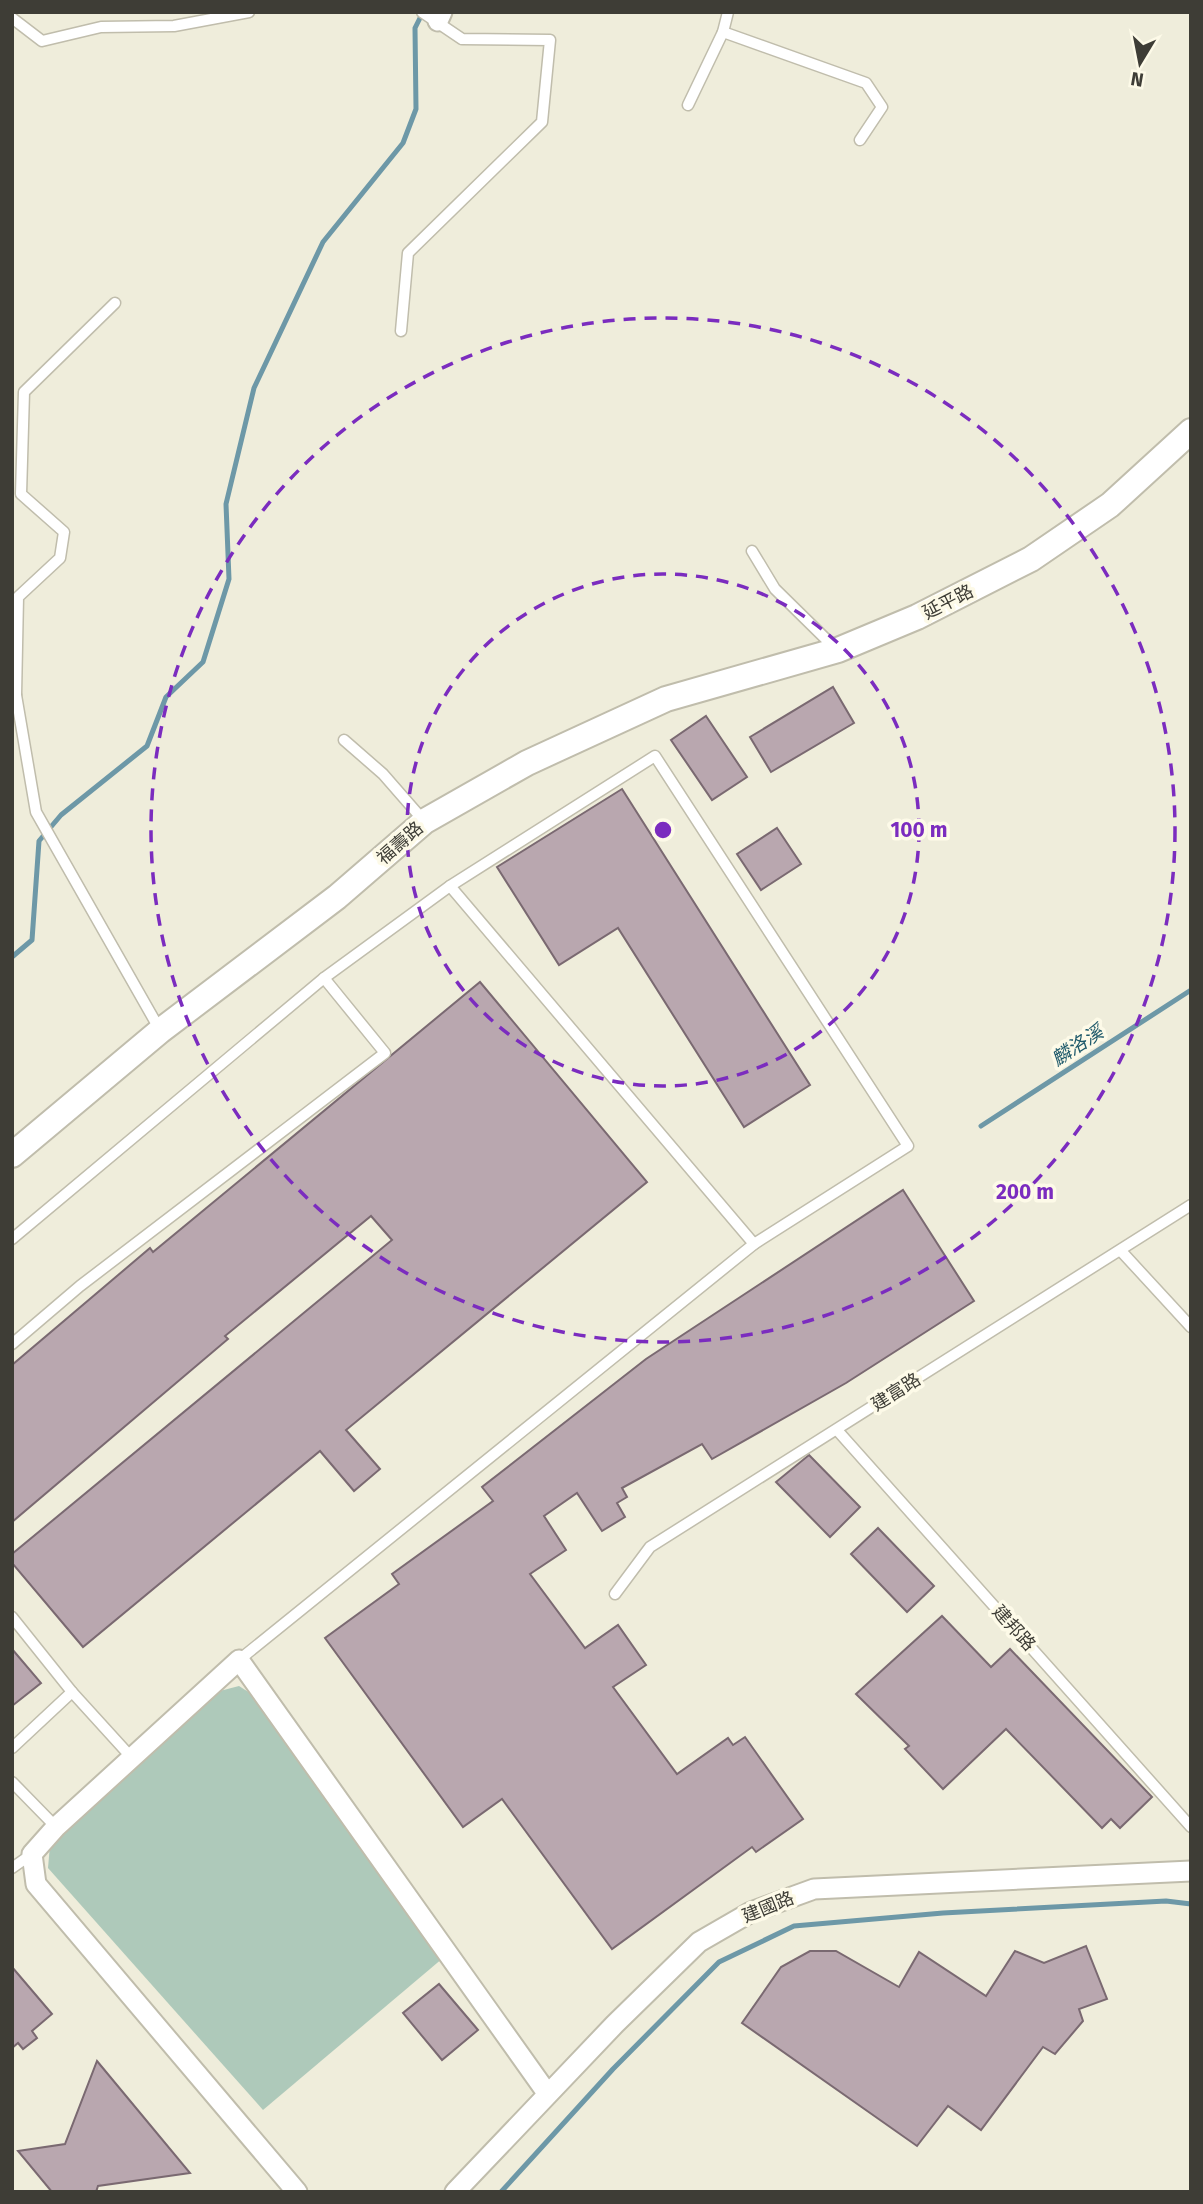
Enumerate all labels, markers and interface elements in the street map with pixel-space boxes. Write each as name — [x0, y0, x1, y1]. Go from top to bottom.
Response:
north arrow — [1105, 28, 1175, 98]
text: N — [1129, 67, 1145, 92]
street label: 延平路 — [919, 580, 977, 624]
street label: 福壽路 — [372, 817, 428, 869]
text: 100 m — [890, 817, 948, 843]
centre of rings — [651, 818, 675, 842]
water label: 麟洛溪 — [1047, 1019, 1110, 1071]
text: 200 m — [996, 1179, 1054, 1205]
street label: 建富路 — [867, 1368, 925, 1416]
street label: 建邦路 — [988, 1601, 1040, 1655]
street label: 建國路 — [739, 1887, 797, 1927]

